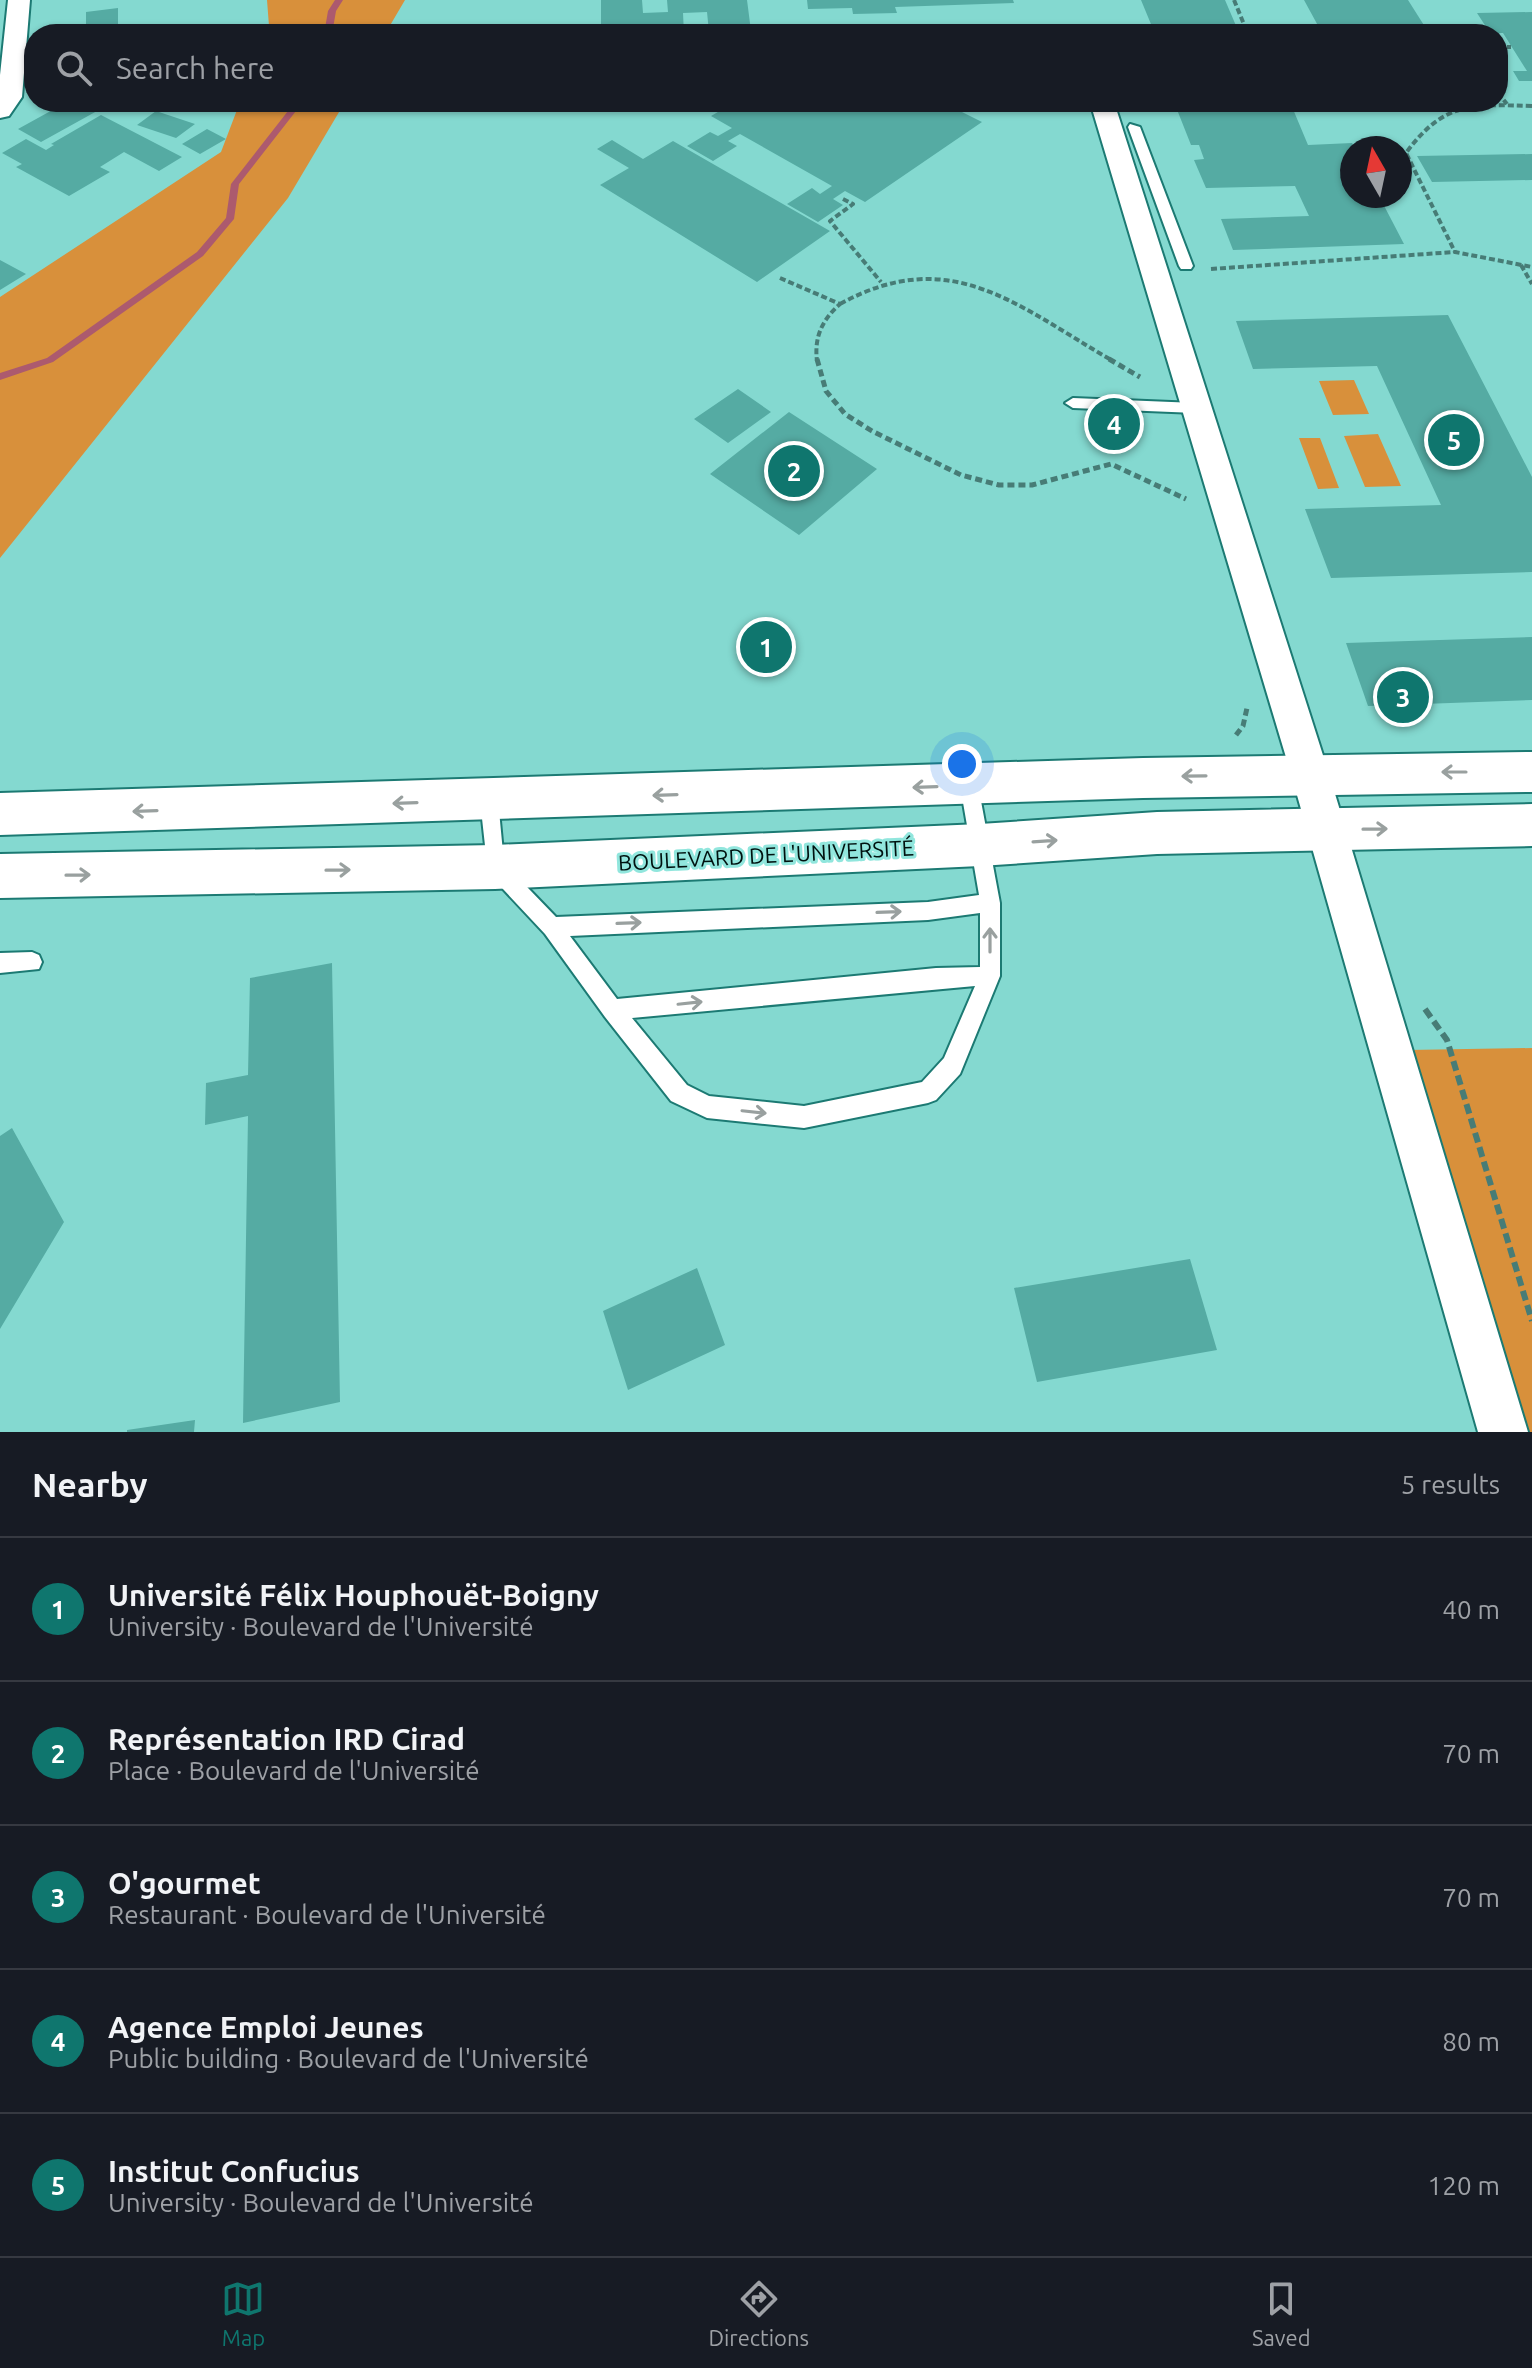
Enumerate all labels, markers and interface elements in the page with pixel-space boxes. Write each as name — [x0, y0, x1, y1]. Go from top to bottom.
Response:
search box — [24, 24, 1508, 112]
icon: search — [52, 46, 96, 90]
text: Search here — [116, 51, 275, 85]
north arrow — [1340, 136, 1412, 208]
pin: 4 — [1088, 394, 1140, 454]
pin: 5 — [1428, 410, 1480, 470]
pin: 2 — [768, 441, 820, 501]
pin: 1 — [740, 617, 792, 677]
pin: 3 — [1377, 667, 1429, 727]
your location — [942, 744, 982, 784]
one-way arrow — [1441, 765, 1468, 780]
one-way arrow — [1181, 769, 1208, 784]
one-way arrow — [912, 779, 939, 794]
one-way arrow — [652, 787, 679, 802]
one-way arrow — [392, 795, 419, 810]
one-way arrow — [132, 803, 159, 818]
one-way arrow — [1361, 822, 1388, 837]
street label: BOULEVARD DE L'UNIVERSITÉ — [617, 833, 915, 875]
one-way arrow — [1031, 833, 1058, 848]
one-way arrow — [324, 862, 351, 878]
one-way arrow — [64, 867, 91, 883]
one-way arrow — [875, 905, 902, 920]
one-way arrow — [615, 916, 642, 931]
one-way arrow — [982, 927, 998, 954]
one-way arrow — [676, 995, 703, 1010]
one-way arrow — [740, 1104, 767, 1119]
text: Nearby — [32, 1465, 147, 1503]
text: 5 results — [1401, 1470, 1500, 1499]
text: Université Félix Houphouët-Boigny — [108, 1578, 599, 1612]
text: 1 — [51, 1595, 65, 1624]
text: 40 m — [1442, 1595, 1500, 1624]
text: University · Boulevard de l'Université — [108, 1612, 534, 1641]
text: Représentation IRD Cirad — [108, 1722, 465, 1756]
text: 2 — [51, 1739, 65, 1768]
text: 70 m — [1442, 1739, 1500, 1768]
text: Place · Boulevard de l'Université — [108, 1756, 480, 1785]
text: O'gourmet — [108, 1866, 261, 1900]
text: 3 — [51, 1883, 65, 1912]
text: 70 m — [1442, 1883, 1500, 1912]
text: Restaurant · Boulevard de l'Université — [108, 1900, 546, 1929]
text: Agence Emploi Jeunes — [108, 2010, 424, 2044]
text: 4 — [51, 2027, 65, 2056]
text: 80 m — [1442, 2027, 1500, 2056]
text: Public building · Boulevard de l'Université — [108, 2044, 589, 2073]
text: Institut Confucius — [108, 2154, 360, 2188]
text: 5 — [51, 2171, 65, 2200]
text: 120 m — [1428, 2171, 1500, 2200]
text: University · Boulevard de l'Université — [108, 2188, 534, 2217]
tab: Map — [221, 2277, 265, 2350]
tab: Directions — [708, 2277, 809, 2350]
tab: Saved — [1252, 2277, 1311, 2350]

